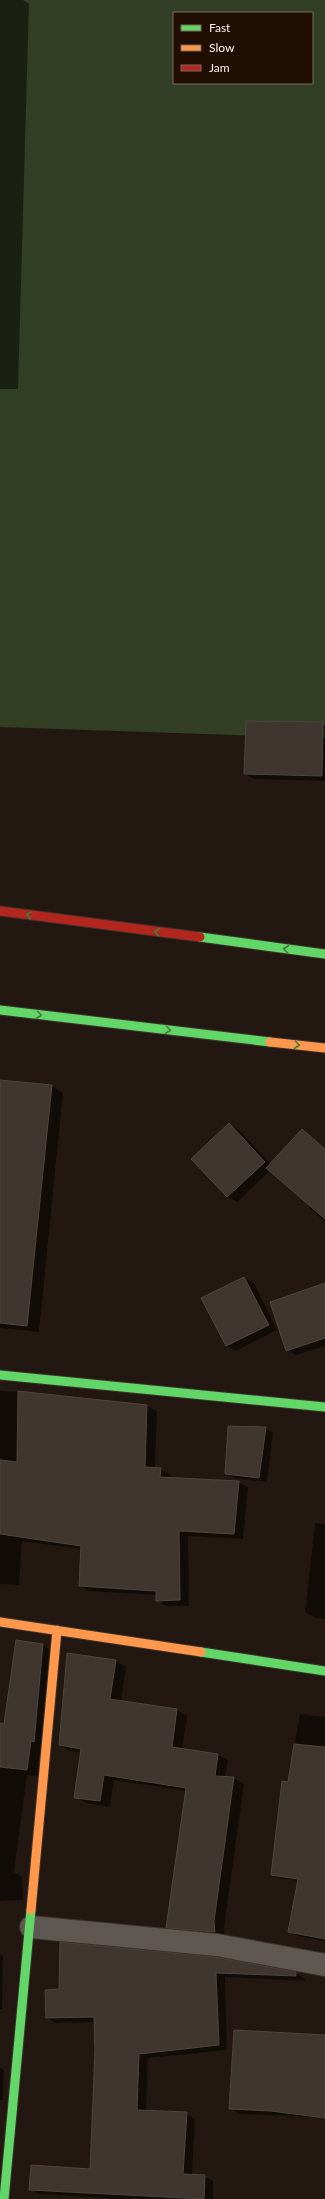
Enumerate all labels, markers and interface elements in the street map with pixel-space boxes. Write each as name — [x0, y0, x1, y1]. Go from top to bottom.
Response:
legend — [173, 12, 313, 84]
text: Fast — [209, 20, 231, 35]
text: Slow — [209, 40, 235, 55]
text: Jam — [209, 60, 230, 75]
one-way arrow — [25, 911, 32, 920]
one-way arrow — [154, 928, 160, 937]
one-way arrow — [283, 945, 289, 954]
one-way arrow — [36, 1010, 42, 1019]
one-way arrow — [165, 1025, 171, 1034]
one-way arrow — [294, 1040, 300, 1049]

